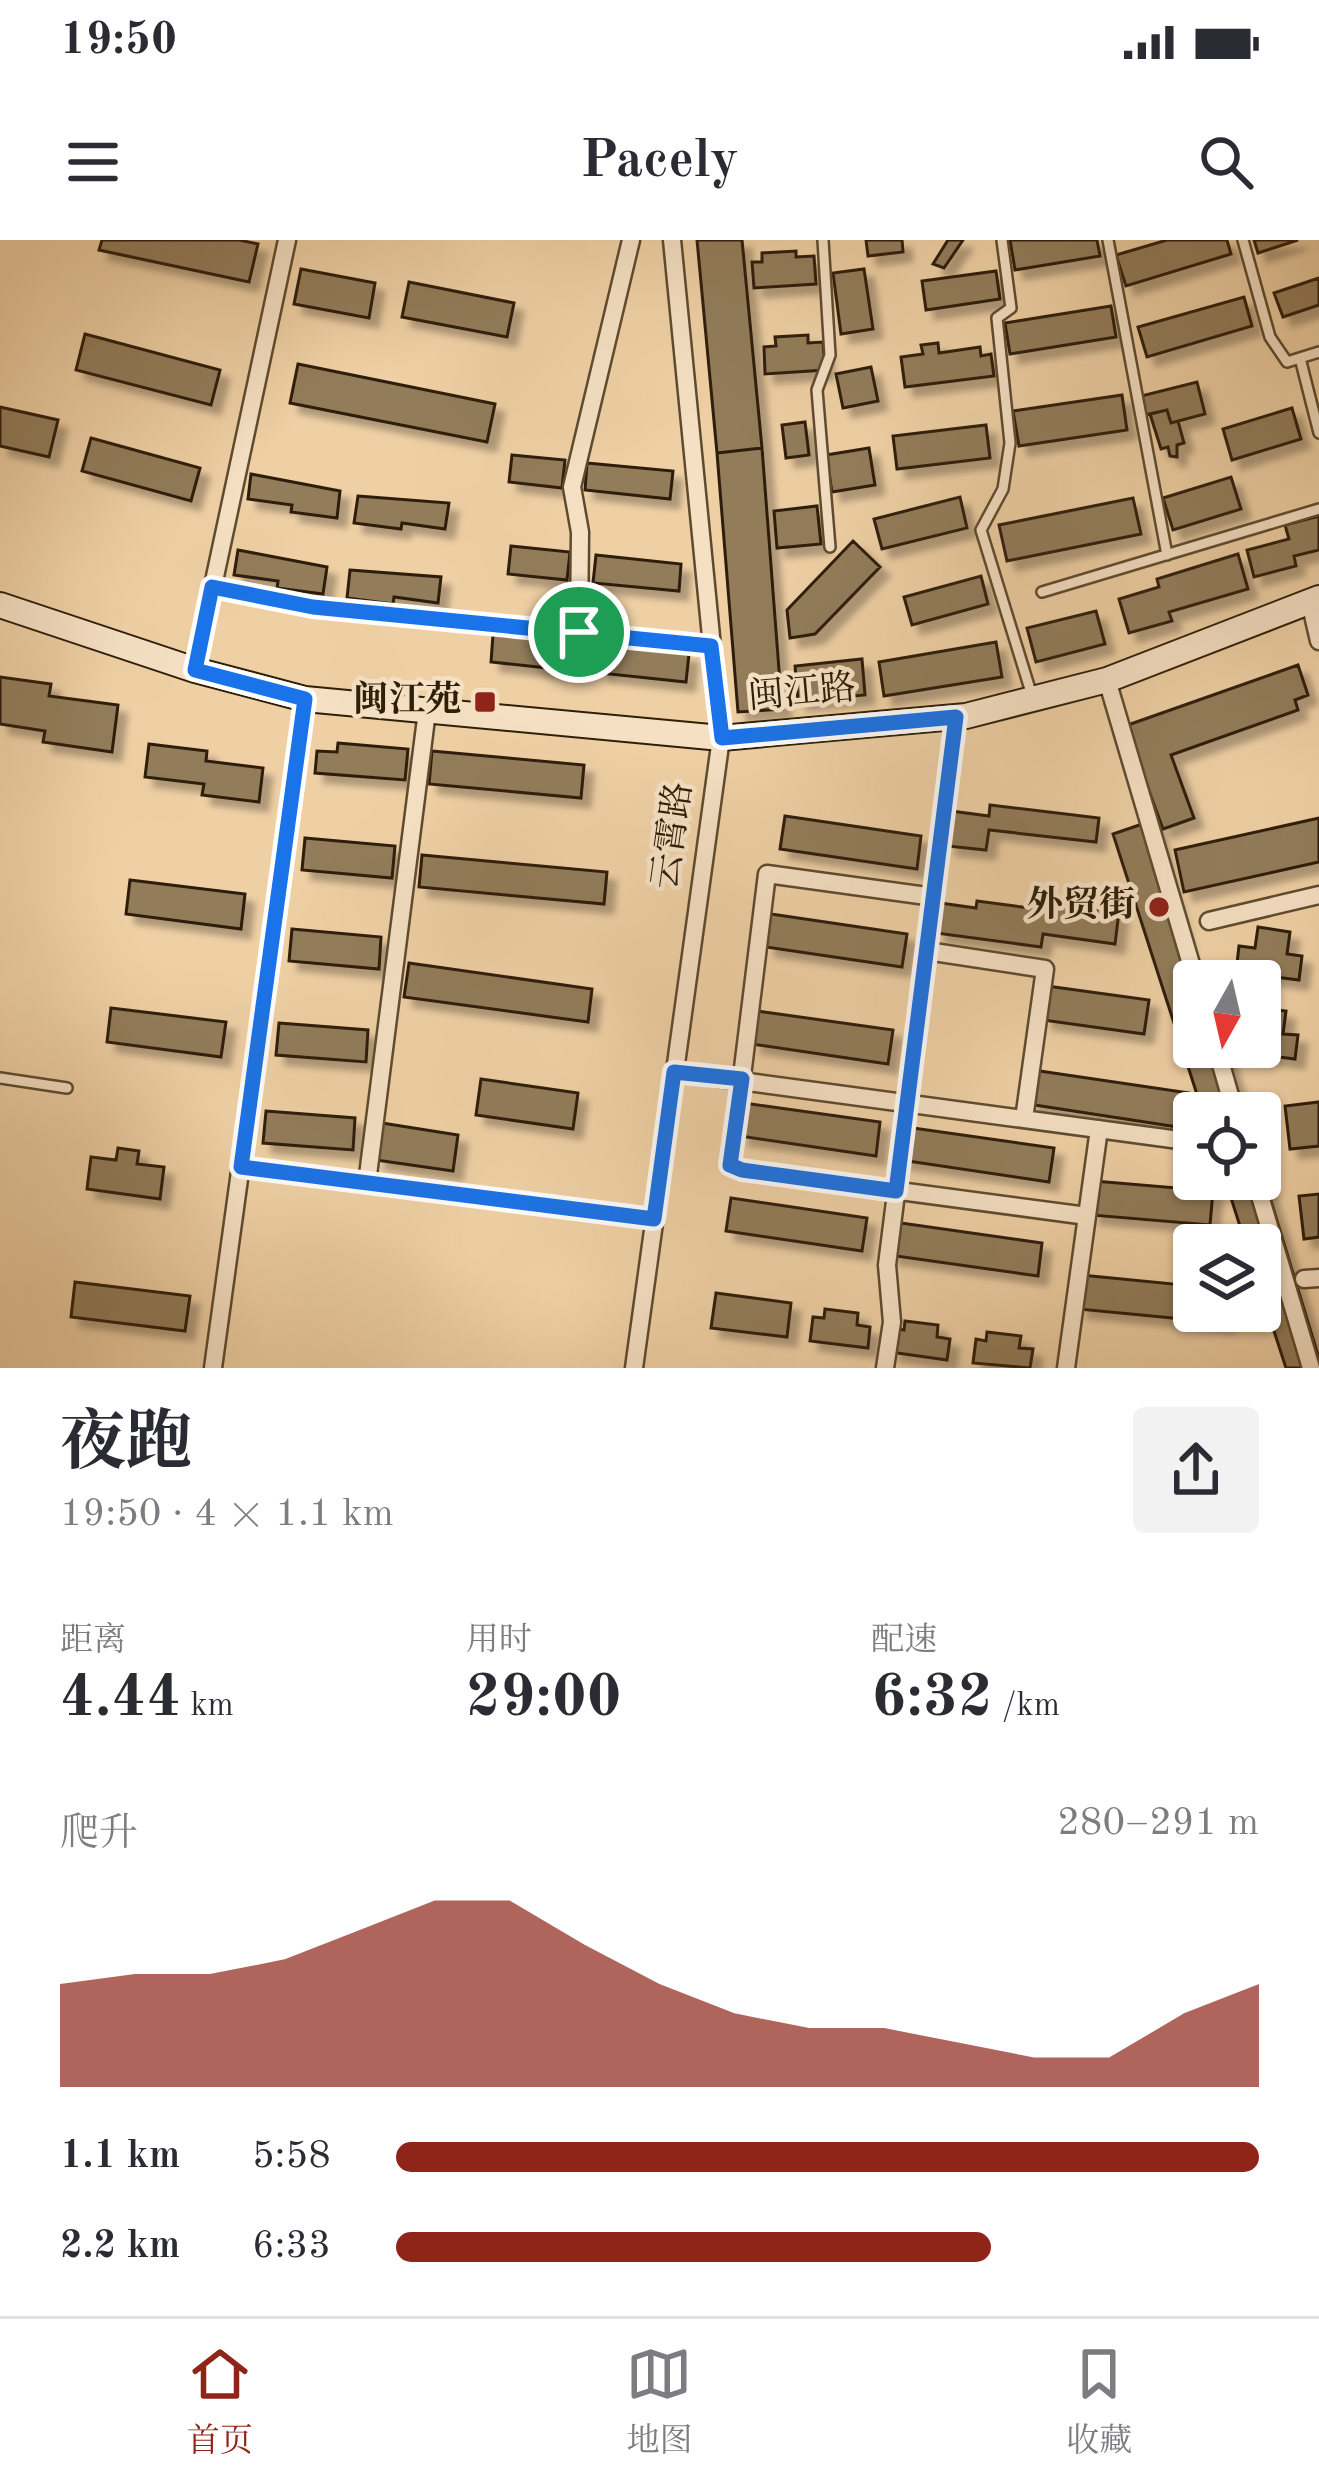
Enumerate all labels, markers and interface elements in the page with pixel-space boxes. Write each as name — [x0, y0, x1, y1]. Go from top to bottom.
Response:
text: 19:50 — [60, 19, 177, 64]
icon: menu — [60, 129, 126, 195]
icon: search — [1193, 129, 1259, 195]
text: Pacely — [580, 135, 739, 189]
pin — [528, 581, 630, 683]
icon: arrive — [546, 599, 612, 665]
street label: 闽江路 — [746, 667, 857, 717]
place label: 闽江苑 — [353, 680, 461, 720]
marker: 闽江苑 — [472, 689, 498, 715]
street label: 云霄路 — [645, 779, 699, 892]
place label: 外贸街 — [1027, 885, 1135, 925]
marker: 外贸街 — [1146, 894, 1172, 920]
north arrow — [1173, 960, 1281, 1068]
map controls — [1173, 960, 1281, 1332]
button: locate — [1173, 1092, 1281, 1200]
button: layers — [1173, 1224, 1281, 1332]
button: share — [1133, 1407, 1259, 1533]
text: 夜跑 — [60, 1413, 192, 1479]
text: 19:50 · 4 × 1.1 km — [60, 1495, 394, 1534]
text: 距离 — [60, 1625, 126, 1658]
text: 用时 — [466, 1625, 532, 1658]
text: 配速 — [871, 1625, 937, 1658]
text: 4.44 — [60, 1669, 181, 1729]
text: 29:00 — [466, 1669, 622, 1729]
text: 6:32 — [871, 1669, 993, 1729]
text: km — [181, 1690, 234, 1723]
text: /km — [993, 1690, 1060, 1723]
text: 280–291 m — [1057, 1804, 1259, 1843]
text: 爬升 — [60, 1815, 138, 1854]
text: 1.1 km — [60, 2137, 180, 2176]
text: 5:58 — [252, 2137, 331, 2176]
text: 2.2 km — [60, 2227, 180, 2266]
text: 6:33 — [252, 2227, 331, 2266]
tab: 首页 — [187, 2341, 253, 2463]
tab: 地图 — [626, 2341, 692, 2463]
tab: 收藏 — [1066, 2341, 1132, 2463]

